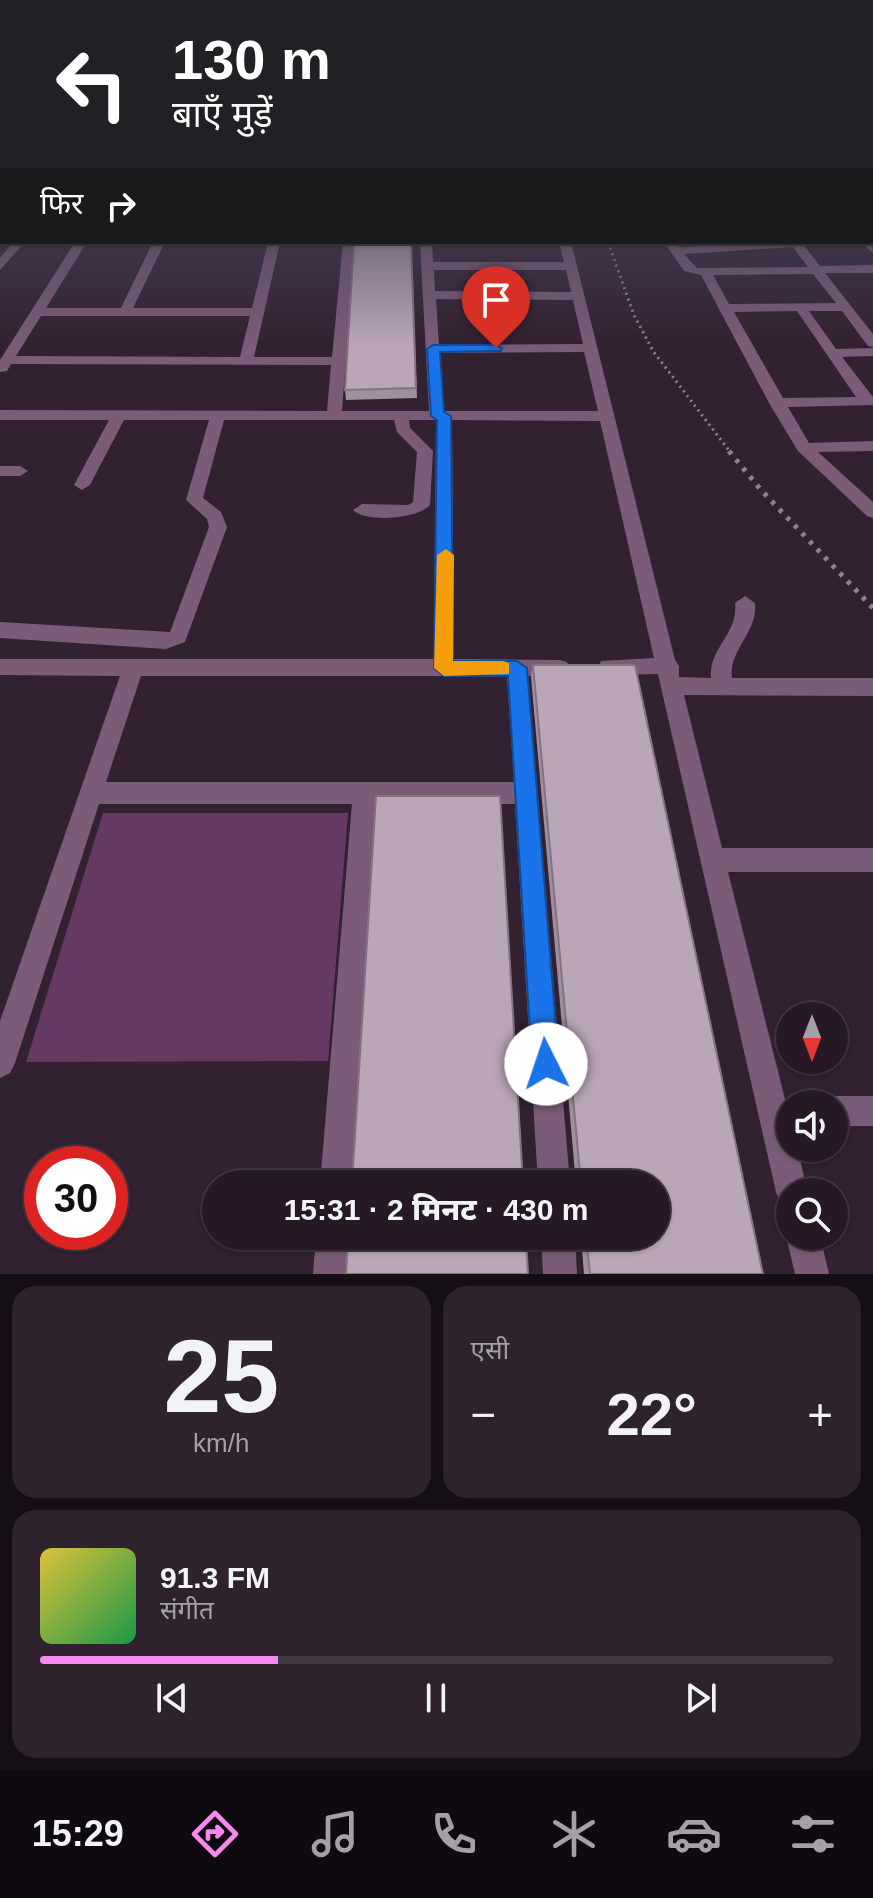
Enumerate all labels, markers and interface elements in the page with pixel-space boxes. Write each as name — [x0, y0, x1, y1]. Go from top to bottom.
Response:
text: 130 m — [172, 28, 331, 91]
icon: left — [40, 32, 144, 136]
text: बाएँ मुड़ें — [172, 94, 273, 135]
icon: right — [99, 184, 143, 228]
text: फिर — [40, 187, 83, 220]
pin — [462, 266, 530, 348]
icon: arrive — [474, 278, 518, 322]
north arrow — [776, 1002, 848, 1074]
map controls — [776, 1002, 848, 1250]
position arrow — [504, 1022, 588, 1106]
button: sound — [776, 1090, 848, 1162]
speed limit sign: 30 — [24, 1146, 128, 1250]
button: search — [776, 1178, 848, 1250]
text: 15:31 · 2 मिनट · 430 m — [284, 1193, 588, 1226]
text: 25 — [163, 1318, 279, 1434]
text: एसी — [471, 1335, 509, 1365]
text: 22° — [606, 1381, 697, 1448]
text: − — [471, 1390, 496, 1439]
text: + — [807, 1390, 833, 1439]
text: km/h — [193, 1428, 249, 1458]
text: 91.3 FM — [160, 1561, 270, 1594]
text: संगीत — [160, 1595, 214, 1625]
icon: previous — [150, 1676, 194, 1720]
icon: pause — [414, 1676, 458, 1720]
icon: next — [679, 1676, 723, 1720]
icon: directions — [187, 1806, 243, 1862]
icon: music — [307, 1806, 363, 1862]
icon: phone — [426, 1806, 482, 1862]
icon: climate — [546, 1806, 602, 1862]
icon: car — [666, 1806, 722, 1862]
icon: filters — [785, 1806, 841, 1862]
text: 15:29 — [32, 1813, 124, 1854]

